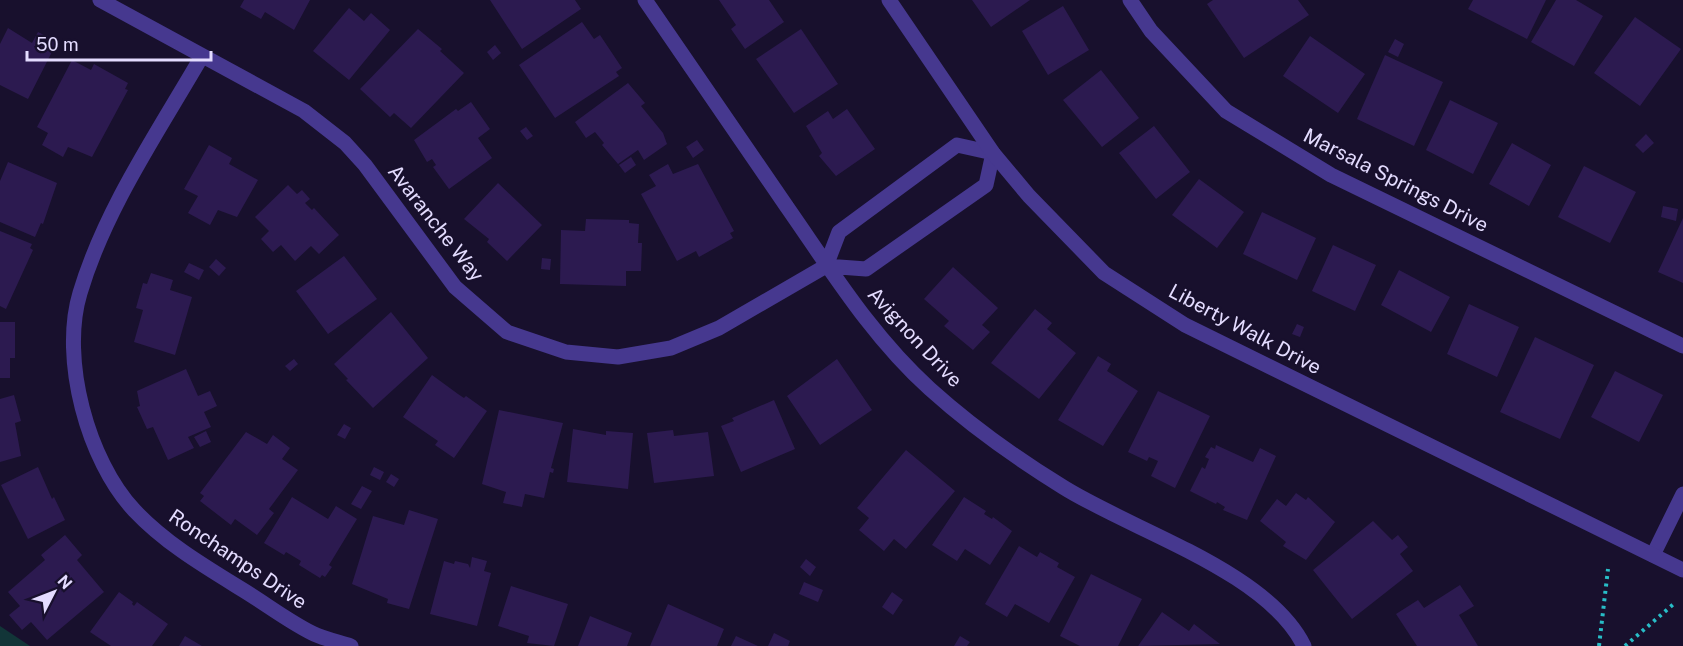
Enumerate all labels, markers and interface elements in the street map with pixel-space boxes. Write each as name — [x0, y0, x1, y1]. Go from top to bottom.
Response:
scale bar — [27, 24, 212, 62]
text: 50 m — [36, 34, 79, 55]
street label: Marsala Springs Drive — [1300, 123, 1492, 237]
street label: Avaranche Way — [383, 160, 489, 286]
street label: Liberty Walk Drive — [1165, 279, 1325, 379]
street label: Avignon Drive — [863, 282, 967, 392]
street label: Ronchamps Drive — [164, 504, 312, 614]
north arrow — [24, 562, 84, 622]
text: N — [54, 571, 76, 593]

